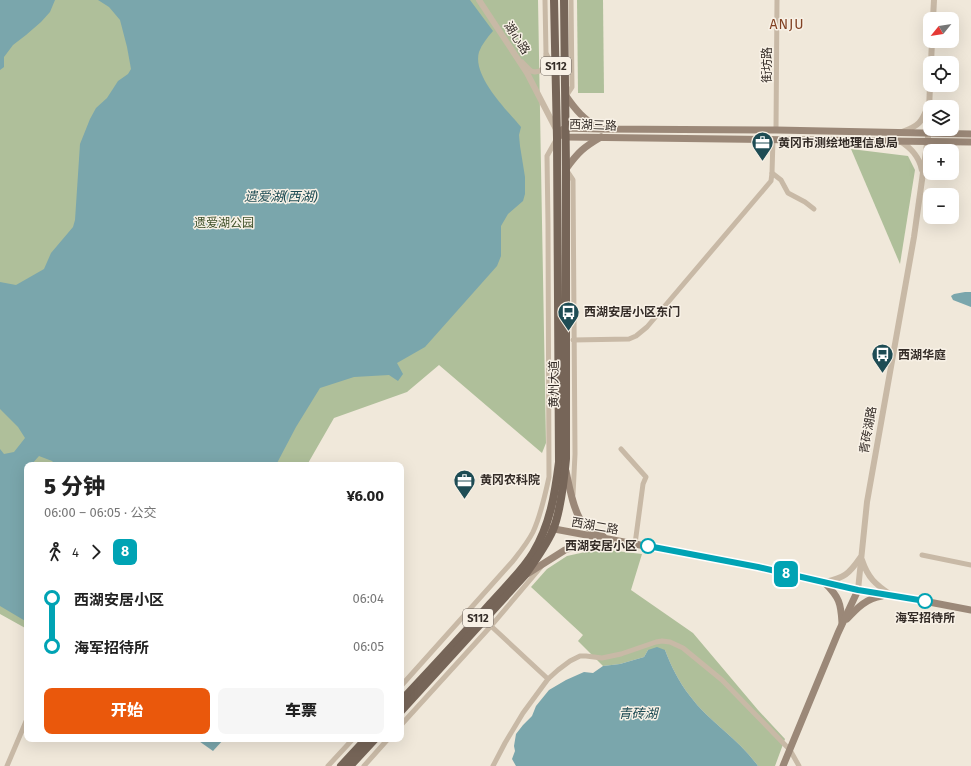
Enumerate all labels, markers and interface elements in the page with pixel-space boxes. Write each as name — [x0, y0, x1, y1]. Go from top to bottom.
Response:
north arrow — [923, 12, 959, 48]
map controls — [923, 12, 959, 224]
district label: ANJU — [769, 16, 805, 33]
street label: 湖心路 — [501, 19, 533, 57]
street label: 街坊路 — [760, 47, 774, 83]
button: locate — [923, 56, 959, 92]
road number: S112 — [541, 57, 571, 75]
button: layers — [923, 100, 959, 136]
street label: 西湖三路 — [569, 117, 617, 133]
office icon: 黄冈市测绘地理信息局 — [749, 130, 775, 163]
place label: 黄冈市测绘地理信息局 — [778, 136, 898, 150]
button: + — [923, 144, 959, 180]
button: − — [923, 188, 959, 224]
water label: 遗爱湖(西湖) — [244, 189, 318, 204]
park label: 遗爱湖公园 — [194, 216, 254, 230]
bus stop icon: 西湖安居小区东门 — [555, 299, 581, 332]
place label: 西湖安居小区东门 — [584, 305, 680, 319]
bus stop icon: 西湖华庭 — [870, 342, 896, 375]
place label: 西湖华庭 — [898, 348, 946, 362]
street label: 黄州大道 — [547, 360, 561, 408]
street label: 青砖湖路 — [857, 405, 879, 455]
office icon: 黄冈农科院 — [452, 467, 478, 500]
text: 5 分钟 — [44, 473, 105, 500]
place label: 黄冈农科院 — [480, 473, 540, 487]
text: ¥6.00 — [347, 487, 384, 505]
text: 06:00 – 06:05 · 公交 — [44, 505, 157, 520]
street label: 西湖二路 — [570, 515, 620, 537]
marker: 西湖安居小区 — [640, 538, 656, 554]
place label: 西湖安居小区 — [565, 539, 637, 553]
icon: walk — [44, 541, 66, 563]
icon: forward — [85, 541, 107, 563]
text: 8 — [121, 543, 129, 560]
text: 4 — [72, 545, 79, 560]
line badge: 8 — [773, 561, 799, 587]
text: 8 — [782, 565, 790, 582]
text: 西湖安居小区 — [74, 591, 164, 609]
text: 06:04 — [353, 591, 384, 606]
marker: 海军招待所 — [917, 593, 933, 609]
road number: S112 — [463, 609, 493, 627]
place label: 海军招待所 — [895, 611, 955, 625]
text: 海军招待所 — [74, 639, 149, 657]
text: 06:05 — [353, 639, 384, 654]
button: 开始 — [44, 688, 210, 734]
button: 车票 — [218, 688, 384, 734]
water label: 青砖湖 — [618, 706, 659, 721]

